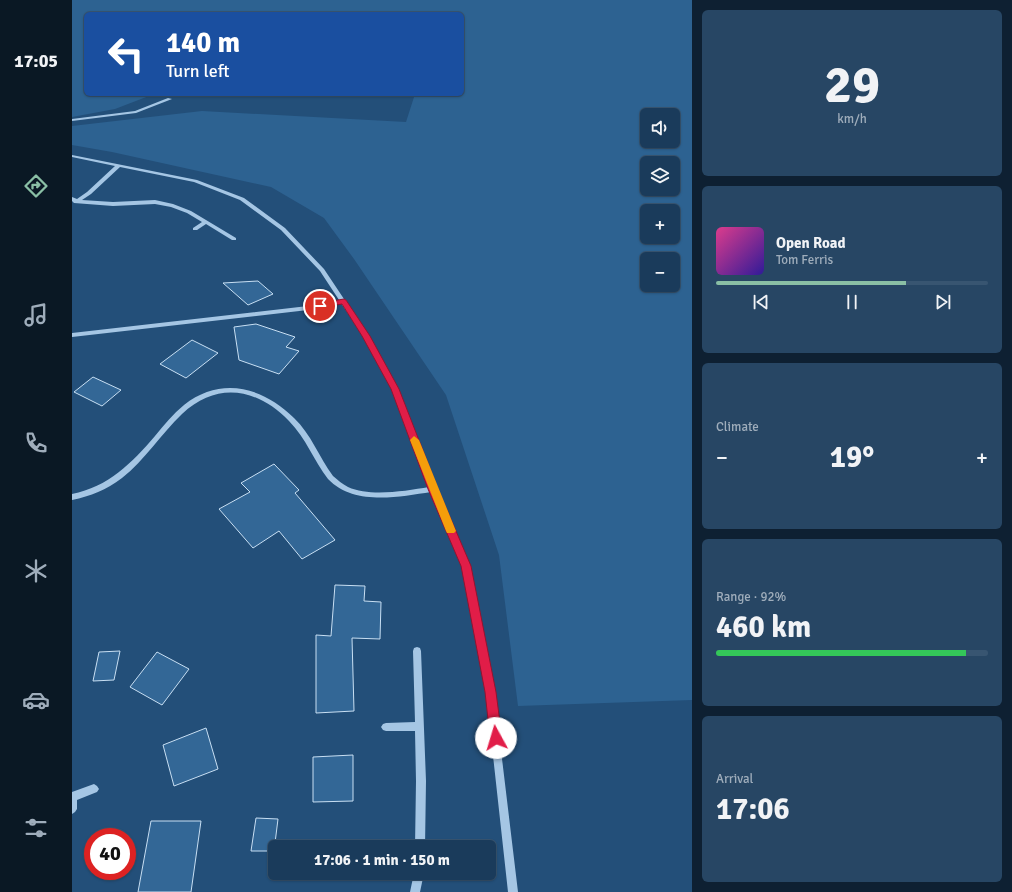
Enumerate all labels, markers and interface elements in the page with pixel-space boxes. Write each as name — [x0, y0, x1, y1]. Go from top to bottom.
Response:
text: 140 m — [166, 26, 240, 60]
icon: left — [100, 28, 152, 80]
text: 17:05 — [14, 50, 58, 72]
text: 29 — [824, 53, 880, 117]
text: Turn left — [166, 60, 229, 82]
map controls — [640, 108, 680, 292]
button: sound — [640, 108, 680, 148]
text: km/h — [837, 111, 867, 127]
button: layers — [640, 156, 680, 196]
icon: directions — [22, 172, 50, 200]
button: + — [640, 204, 680, 244]
text: Open Road — [776, 234, 846, 252]
button: − — [640, 252, 680, 292]
text: Tom Ferris — [776, 252, 833, 268]
pin — [303, 289, 337, 323]
icon: previous — [750, 291, 772, 313]
icon: pause — [841, 291, 863, 313]
icon: next — [932, 291, 954, 313]
icon: arrive — [309, 295, 331, 317]
icon: music — [22, 301, 50, 329]
text: Climate — [716, 419, 759, 435]
icon: phone — [22, 429, 50, 457]
text: 19° — [830, 439, 874, 476]
text: − — [716, 444, 728, 471]
text: + — [976, 444, 988, 471]
icon: climate — [22, 557, 50, 585]
text: Range · 92% — [716, 589, 786, 605]
text: 460 km — [716, 609, 811, 646]
icon: car — [22, 686, 50, 714]
position arrow — [475, 717, 517, 759]
text: Arrival — [716, 771, 753, 787]
text: 17:06 — [716, 791, 790, 828]
icon: filters — [22, 814, 50, 842]
speed limit sign: 40 — [84, 828, 136, 880]
text: 17:06 · 1 min · 150 m — [314, 851, 450, 869]

